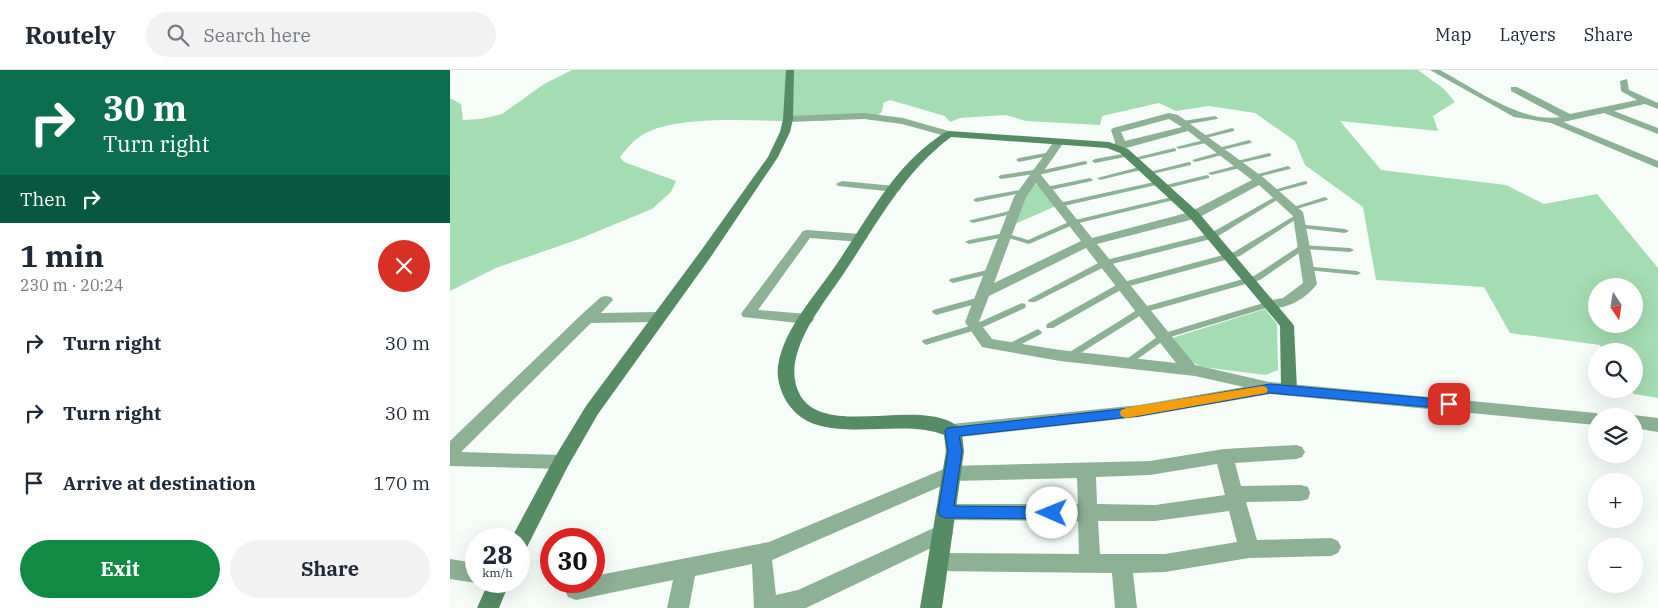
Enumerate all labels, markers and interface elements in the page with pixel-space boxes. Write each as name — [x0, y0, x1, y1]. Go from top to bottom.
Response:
search box — [146, 12, 496, 57]
text: Routely — [25, 19, 116, 51]
icon: search — [164, 21, 192, 49]
text: Search here — [204, 23, 311, 47]
text: Map — [1435, 23, 1472, 46]
text: Layers — [1500, 23, 1556, 46]
text: Share — [1584, 23, 1633, 46]
text: 30 m — [103, 85, 187, 131]
icon: right — [20, 90, 85, 155]
text: Turn right — [103, 129, 210, 158]
icon: right — [77, 185, 105, 213]
text: Then — [20, 187, 67, 211]
text: 1 min — [20, 236, 104, 275]
button: close — [378, 240, 430, 292]
text: 230 m · 20:24 — [20, 275, 123, 295]
north arrow — [1588, 278, 1642, 332]
map controls — [1588, 278, 1643, 593]
icon: right — [20, 329, 48, 357]
text: Turn right — [63, 331, 161, 355]
text: 30 m — [385, 331, 430, 355]
button: search — [1588, 343, 1643, 398]
pin — [1428, 383, 1470, 425]
icon: arrive — [1435, 390, 1463, 418]
icon: right — [20, 399, 48, 427]
text: Turn right — [63, 401, 161, 425]
text: 30 m — [385, 401, 430, 425]
button: layers — [1588, 408, 1643, 463]
icon: arrive — [20, 469, 48, 497]
text: Arrive at destination — [63, 471, 256, 495]
text: 170 m — [373, 471, 430, 495]
button: + — [1588, 473, 1643, 528]
position arrow — [1025, 486, 1077, 538]
speed limit sign: 30 — [540, 528, 605, 593]
text: 28 — [482, 538, 513, 571]
button: − — [1588, 538, 1643, 593]
button: Exit — [20, 540, 220, 598]
button: Share — [230, 540, 430, 598]
text: km/h — [482, 565, 513, 580]

